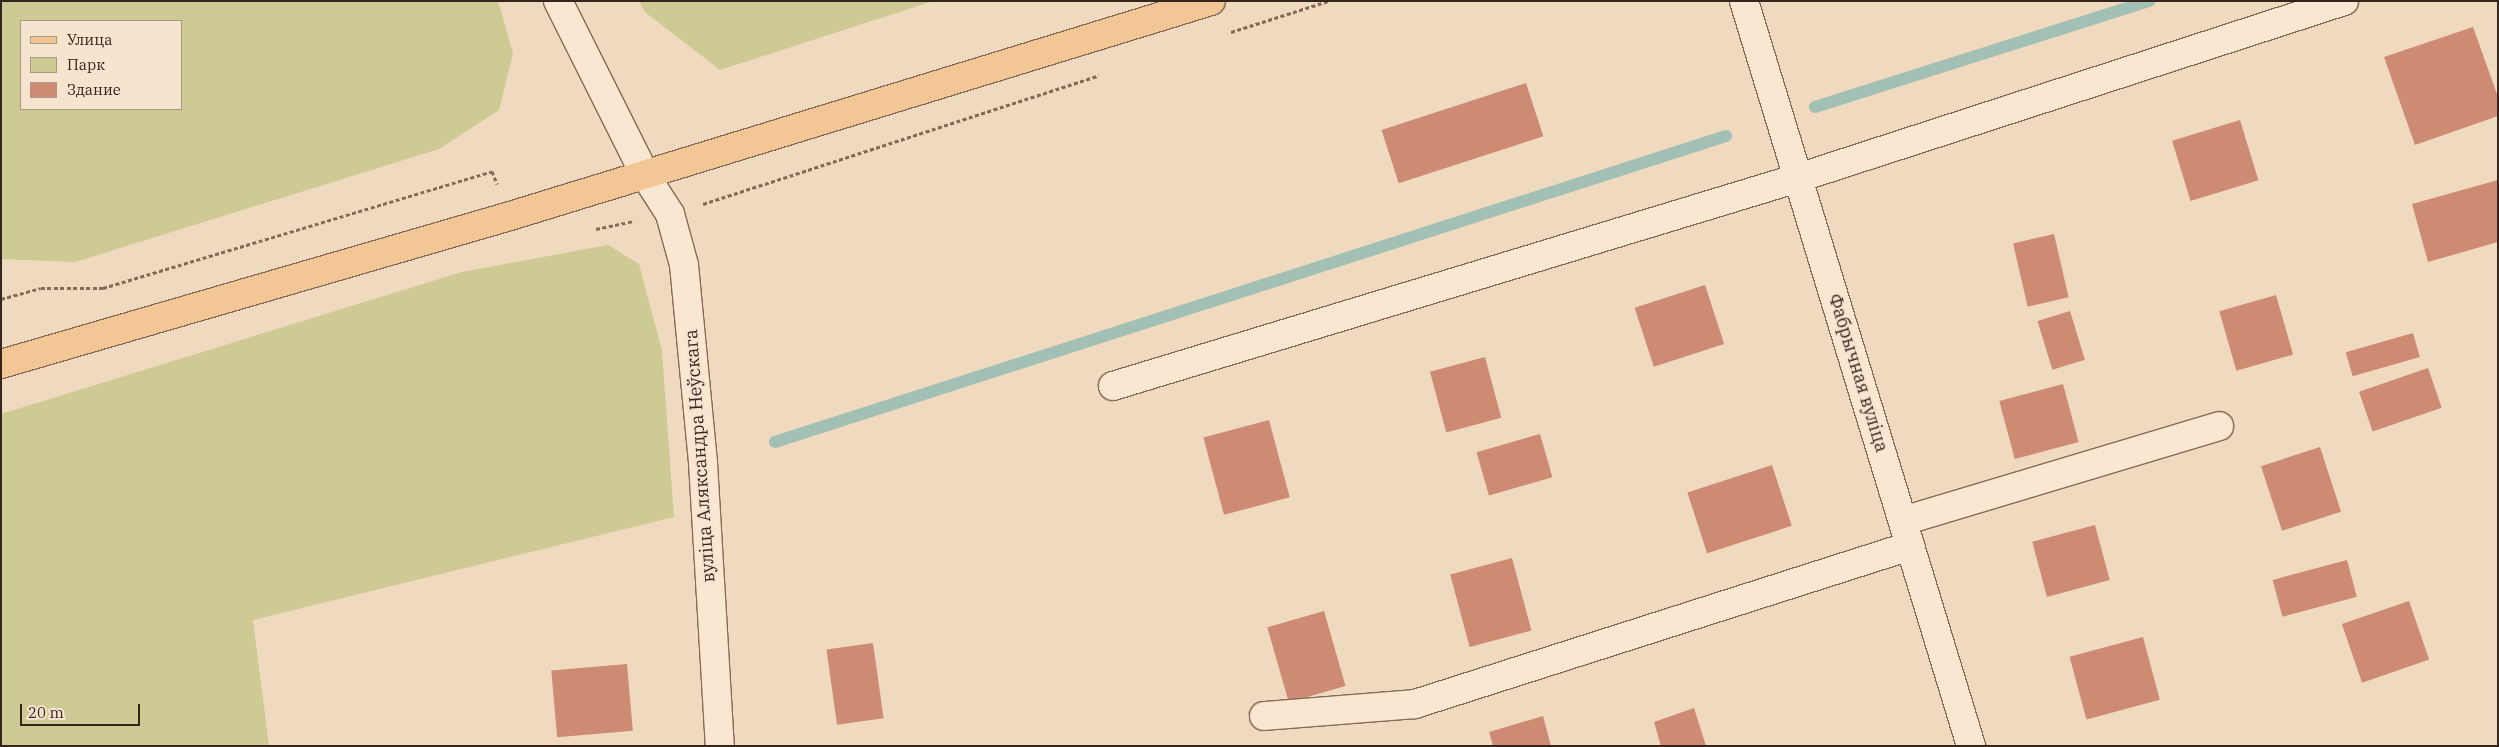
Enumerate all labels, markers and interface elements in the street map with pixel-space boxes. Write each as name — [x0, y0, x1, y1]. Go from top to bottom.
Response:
legend — [20, 20, 182, 110]
text: Улица — [67, 30, 112, 49]
text: Парк — [67, 55, 105, 74]
text: Здание — [67, 80, 121, 99]
street label: Фабрычная вуліца — [1824, 291, 1892, 455]
street label: вуліца Аляксандра Неўскага — [680, 329, 720, 583]
scale bar — [22, 694, 142, 726]
text: 20 m — [28, 703, 64, 722]

